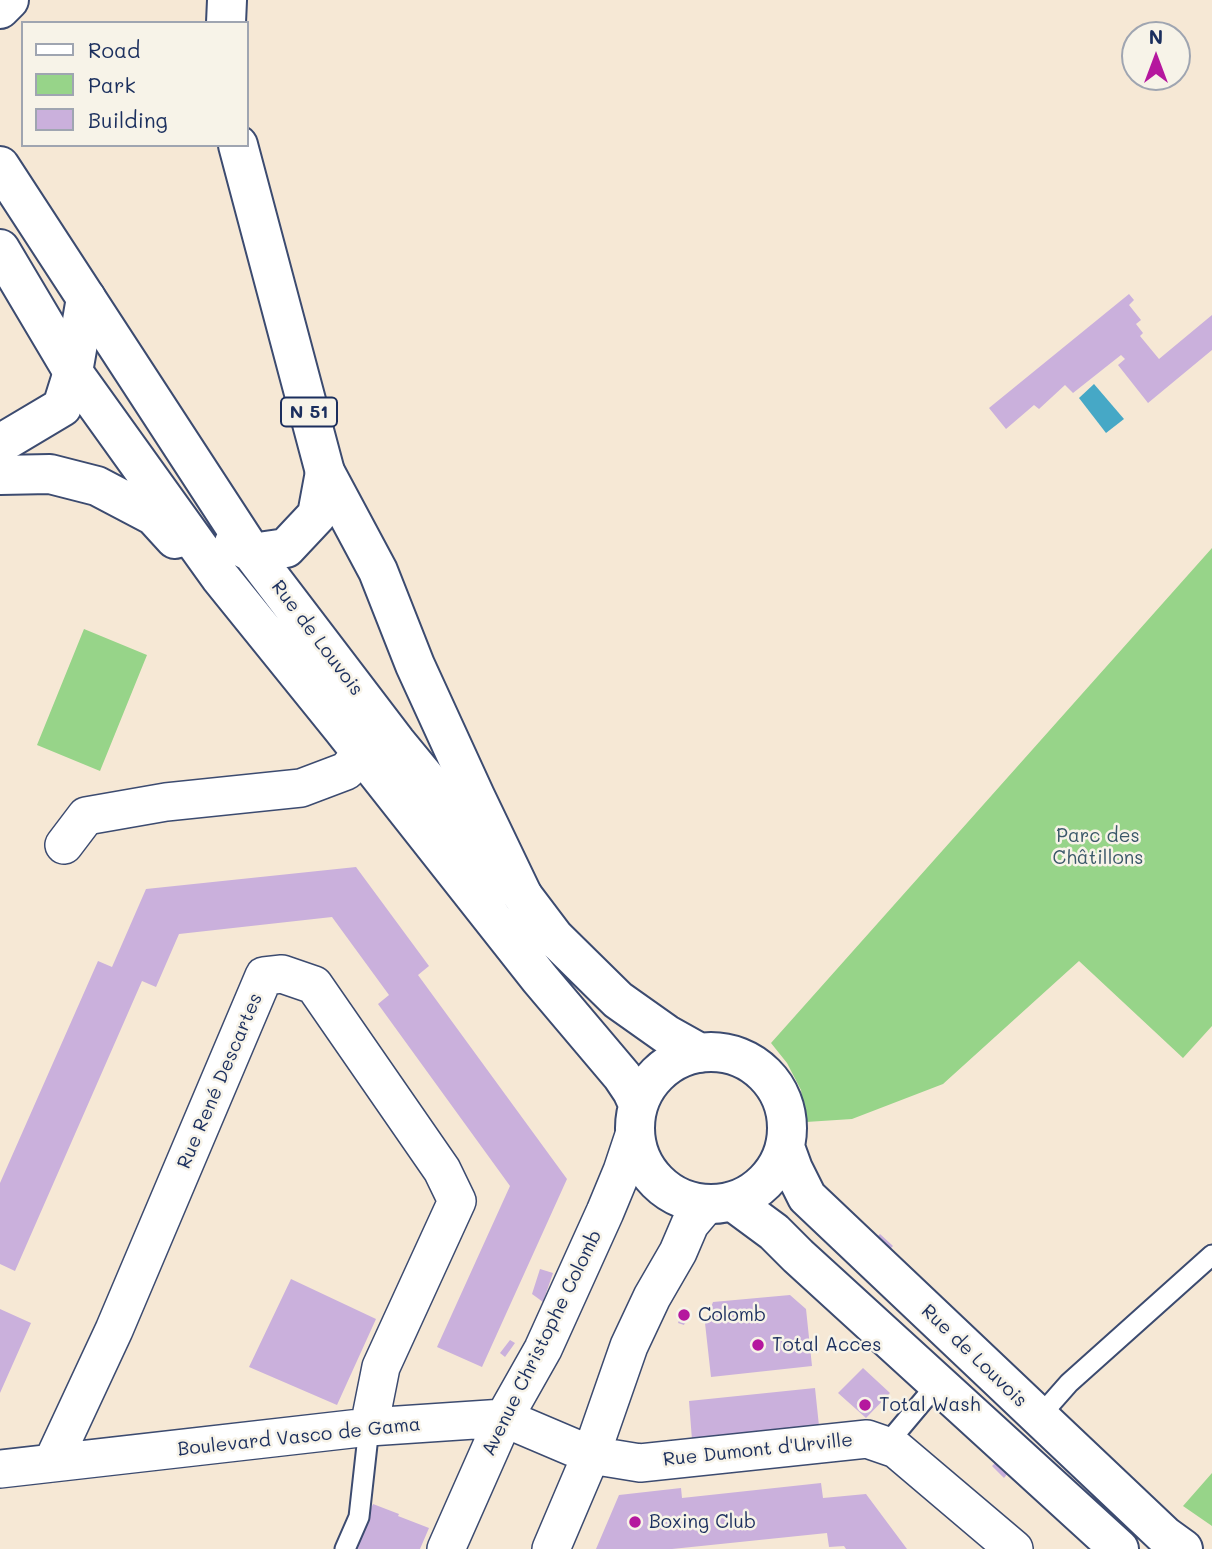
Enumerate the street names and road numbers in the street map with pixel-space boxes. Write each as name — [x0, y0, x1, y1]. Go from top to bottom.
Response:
road number: N 51 — [281, 398, 337, 426]
street label: Rue de Louvois — [266, 576, 368, 700]
street label: Rue René Descartes — [173, 990, 267, 1172]
street label: Avenue Christophe Colomb — [477, 1226, 607, 1460]
street label: Rue de Louvois — [916, 1300, 1032, 1412]
street label: Boulevard Vasco de Gama — [176, 1413, 422, 1461]
street label: Rue Dumont d'Urville — [662, 1429, 854, 1471]

